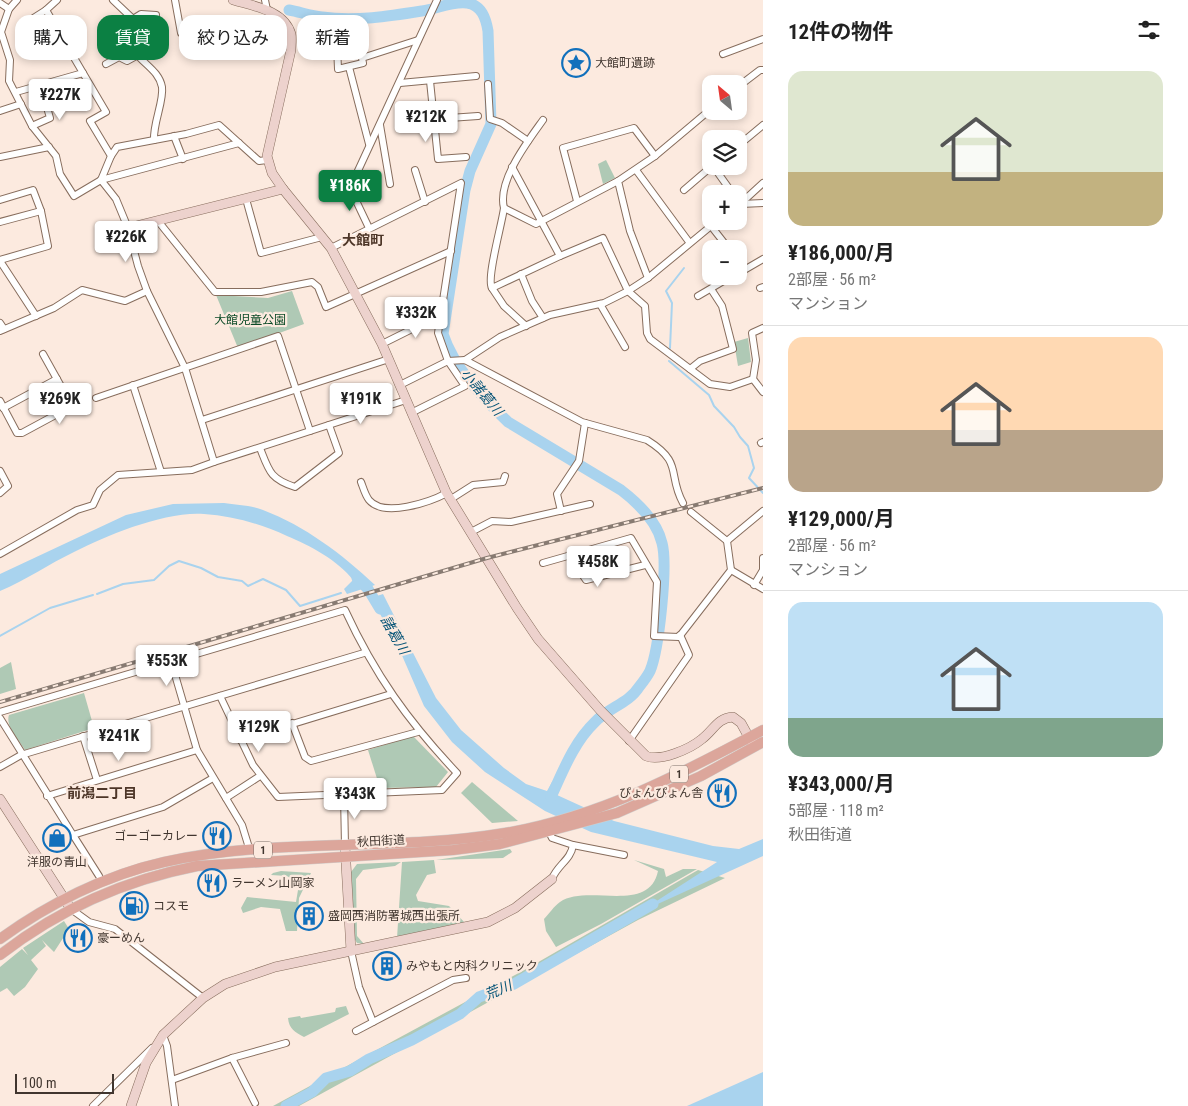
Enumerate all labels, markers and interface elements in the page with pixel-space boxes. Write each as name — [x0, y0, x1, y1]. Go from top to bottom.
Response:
chip: 購入 — [15, 15, 87, 60]
chip: 賃貸 — [97, 15, 169, 60]
chip: 絞り込み — [179, 15, 287, 60]
chip: 新着 — [297, 15, 369, 60]
icon: filters — [1135, 16, 1163, 44]
text: 12件の物件 — [788, 20, 893, 44]
place icon: 大館町遺跡 — [561, 48, 591, 78]
place label: 大館町遺跡 — [595, 56, 655, 70]
north arrow — [702, 75, 748, 120]
map controls — [702, 75, 747, 285]
pin: ¥227K — [25, 78, 95, 121]
text: ¥227K — [40, 85, 80, 104]
pin: ¥212K — [391, 100, 461, 143]
icon: home — [931, 104, 1021, 194]
text: ¥212K — [406, 107, 446, 126]
button: layers — [702, 130, 747, 175]
pin: ¥186K — [315, 170, 385, 212]
text: ¥186K — [330, 176, 370, 195]
button: + — [702, 185, 747, 230]
pin: ¥226K — [91, 220, 161, 263]
text: ¥226K — [106, 227, 146, 246]
district label: 大館町 — [342, 232, 384, 248]
button: − — [702, 240, 747, 285]
text: ¥186,000/月 — [788, 241, 895, 265]
text: 2部屋 · 56 m² — [788, 270, 876, 289]
text: マンション — [788, 294, 868, 313]
pin: ¥332K — [381, 296, 451, 339]
text: ¥332K — [396, 303, 436, 322]
park label: 大館児童公園 — [214, 313, 286, 327]
water label: 小諸葛川 — [458, 365, 507, 420]
icon: home — [931, 369, 1021, 459]
pin: ¥269K — [25, 382, 95, 425]
pin: ¥191K — [326, 382, 396, 425]
text: ¥269K — [40, 389, 80, 408]
text: ¥191K — [341, 389, 381, 408]
text: ¥129,000/月 — [788, 507, 895, 531]
text: 2部屋 · 56 m² — [788, 536, 876, 555]
pin: ¥458K — [563, 546, 633, 588]
text: ¥458K — [578, 552, 618, 571]
text: マンション — [788, 560, 868, 579]
water label: 諸葛川 — [378, 613, 413, 659]
icon: home — [931, 634, 1021, 724]
pin: ¥553K — [132, 644, 202, 687]
text: ¥553K — [147, 651, 187, 670]
pin: ¥129K — [224, 710, 294, 753]
text: ¥129K — [239, 717, 279, 736]
pin: ¥241K — [84, 720, 154, 762]
text: ¥241K — [99, 726, 139, 745]
road number: 1 — [670, 766, 688, 782]
text: ¥343,000/月 — [788, 772, 895, 796]
pin: ¥343K — [320, 778, 390, 820]
restaurant icon: ぴょんぴょん舎 — [707, 778, 737, 808]
text: ¥343K — [335, 784, 375, 803]
district label: 前潟二丁目 — [67, 785, 137, 801]
place label: ぴょんぴょん舎 — [619, 786, 703, 800]
text: 5部屋 · 118 m² — [788, 801, 884, 820]
restaurant icon: ゴーゴーカレー — [202, 821, 232, 851]
shop icon: 洋服の青山 — [42, 823, 72, 853]
text: 秋田街道 — [788, 825, 852, 844]
place label: ゴーゴーカレー — [114, 829, 198, 843]
street label: 秋田街道 — [357, 833, 405, 849]
road number: 1 — [254, 842, 272, 858]
place label: 洋服の青山 — [27, 855, 87, 869]
restaurant icon: ラーメン山岡家 — [197, 868, 227, 898]
place label: ラーメン山岡家 — [231, 876, 315, 890]
fuel station icon: コスモ — [119, 891, 149, 921]
place label: コスモ — [153, 899, 189, 913]
building icon: 盛岡西消防署城西出張所 — [294, 901, 324, 931]
place label: 盛岡西消防署城西出張所 — [328, 909, 460, 923]
restaurant icon: 豪ーめん — [63, 923, 93, 953]
place label: 豪ーめん — [97, 931, 145, 945]
building icon: みやもと内科クリニック — [372, 951, 402, 981]
place label: みやもと内科クリニック — [406, 959, 538, 973]
water label: 荒川 — [482, 976, 516, 1003]
scale bar — [15, 1071, 114, 1094]
text: 100 m — [22, 1075, 57, 1091]

